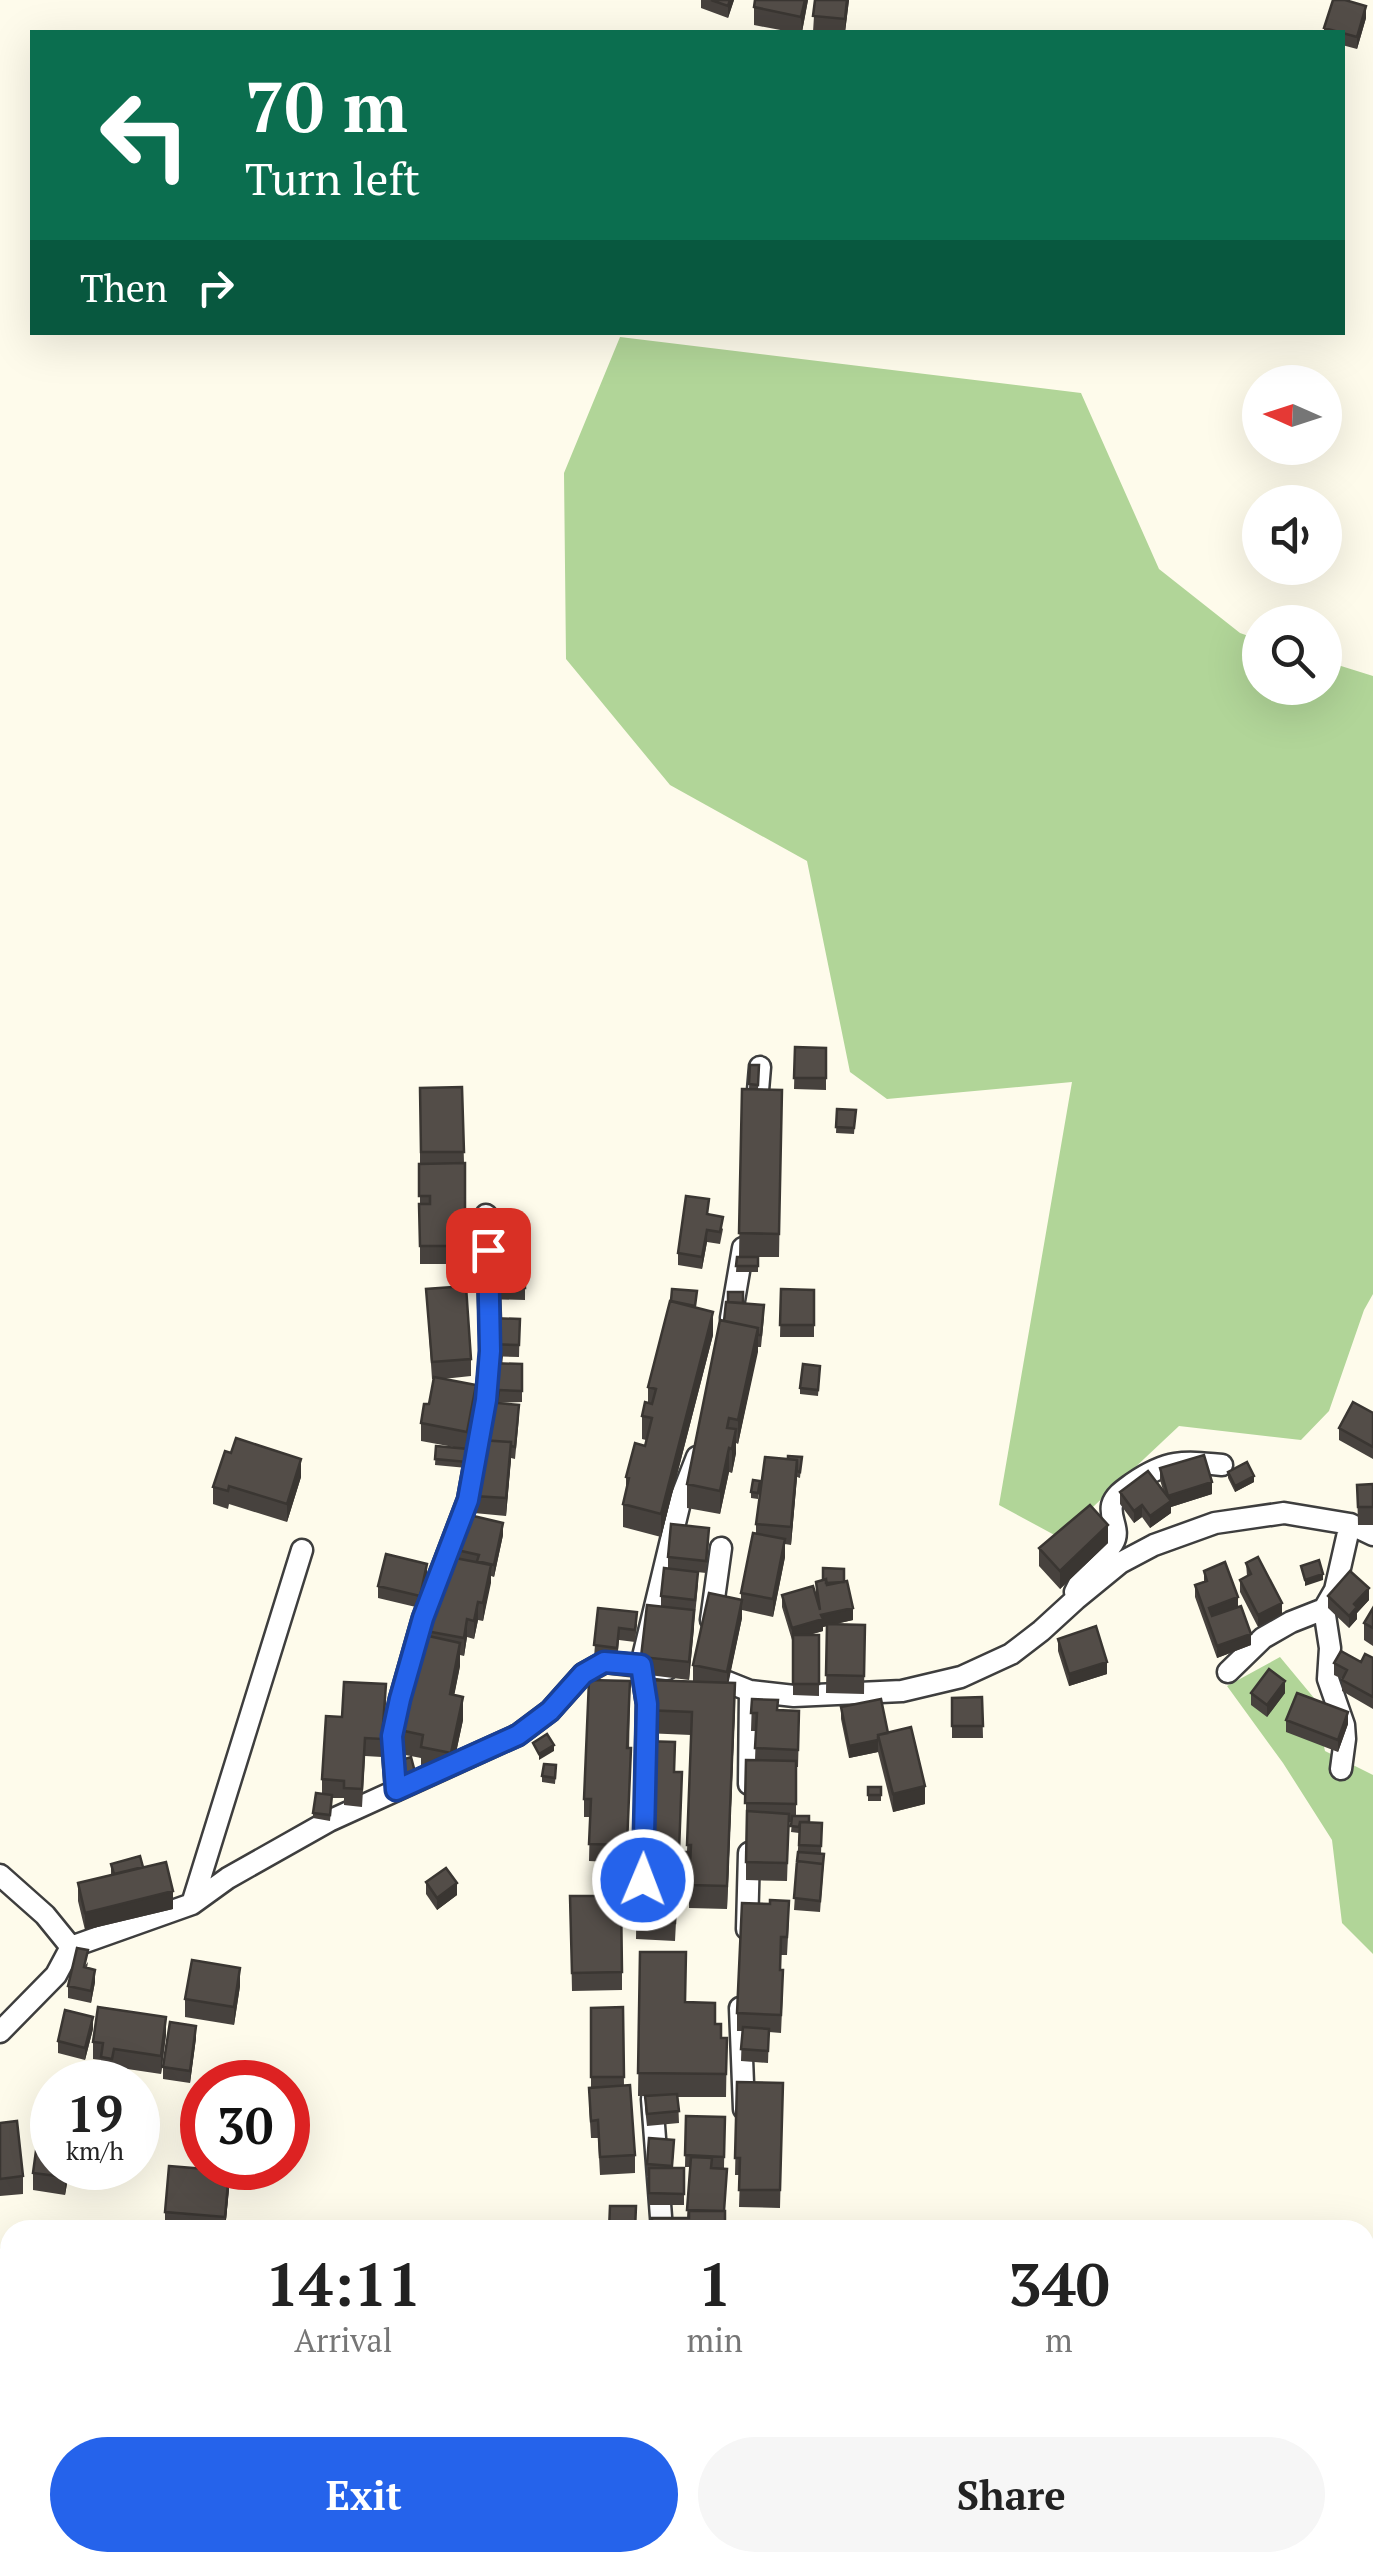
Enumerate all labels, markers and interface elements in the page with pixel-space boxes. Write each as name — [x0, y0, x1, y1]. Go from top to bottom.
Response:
text: 70 m — [245, 59, 408, 152]
icon: left — [80, 70, 210, 200]
text: Turn left — [245, 148, 420, 208]
icon: right — [188, 260, 243, 315]
text: Then — [80, 263, 168, 313]
north arrow — [1242, 365, 1342, 465]
map controls — [1242, 365, 1342, 705]
button: sound — [1242, 485, 1342, 585]
button: search — [1242, 605, 1342, 705]
pin — [446, 1208, 531, 1293]
icon: arrive — [461, 1223, 516, 1278]
position arrow — [591, 1828, 695, 1932]
speed limit sign: 30 — [180, 2060, 310, 2190]
text: 19 — [67, 2080, 123, 2146]
text: km/h — [66, 2134, 124, 2167]
text: 14:11 — [265, 2244, 421, 2323]
text: 1 — [698, 2244, 732, 2323]
text: 340 — [1008, 2244, 1110, 2323]
text: Arrival — [294, 2319, 392, 2361]
text: min — [687, 2319, 743, 2361]
text: m — [1045, 2319, 1073, 2361]
button: Exit — [50, 2437, 678, 2552]
button: Share — [698, 2437, 1325, 2552]

